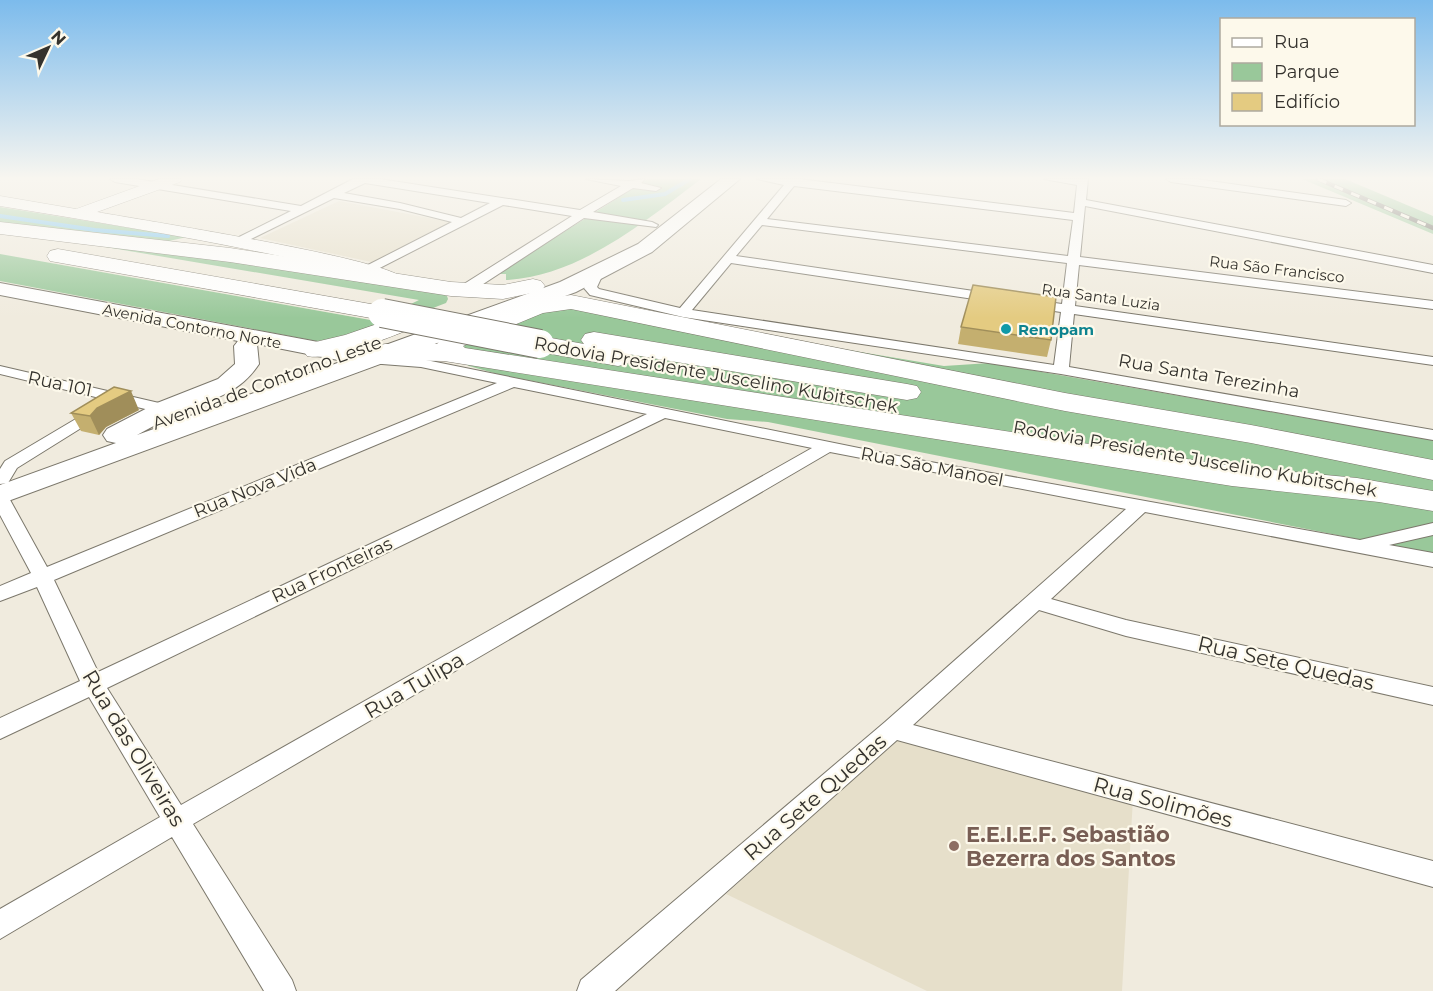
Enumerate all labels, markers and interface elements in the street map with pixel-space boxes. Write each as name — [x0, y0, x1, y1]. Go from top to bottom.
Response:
north arrow — [18, 18, 78, 78]
legend — [1220, 18, 1415, 126]
text: N — [47, 27, 70, 49]
text: Rua — [1274, 31, 1310, 53]
text: Parque — [1274, 61, 1340, 83]
text: Edifício — [1274, 91, 1340, 113]
street label: Rua São Francisco — [1208, 251, 1346, 287]
street label: Rua Santa Luzia — [1040, 279, 1162, 315]
street label: Avenida Contorno Norte — [101, 299, 283, 353]
place label: Renopam — [1018, 320, 1094, 339]
marker: Renopam — [999, 322, 1013, 336]
street label: Avenida de Contorno Leste — [149, 331, 385, 435]
street label: Rodovia Presidente Juscelino Kubitschek — [532, 332, 900, 418]
street label: Rua Santa Terezinha — [1117, 349, 1301, 403]
street label: Rua 101 — [26, 366, 94, 402]
street label: Rodovia Presidente Juscelino Kubitschek — [1011, 416, 1379, 502]
street label: Rua São Manoel — [859, 442, 1005, 492]
street label: Rua Nova Vida — [190, 453, 320, 523]
street label: Rua Fronteiras — [268, 532, 396, 608]
street label: Rua Sete Quedas — [1195, 631, 1377, 695]
street label: Rua Tulipa — [360, 646, 468, 724]
street label: Rua das Oliveiras — [77, 665, 191, 831]
street label: Rua Sete Quedas — [739, 728, 891, 866]
street label: Rua Solimões — [1091, 771, 1235, 833]
place label: E.E.I.E.F. Sebastião Bezerra dos Santos — [966, 822, 1176, 871]
marker: E.E.I.E.F. Sebastião Bezerra dos Santos — [947, 839, 961, 853]

